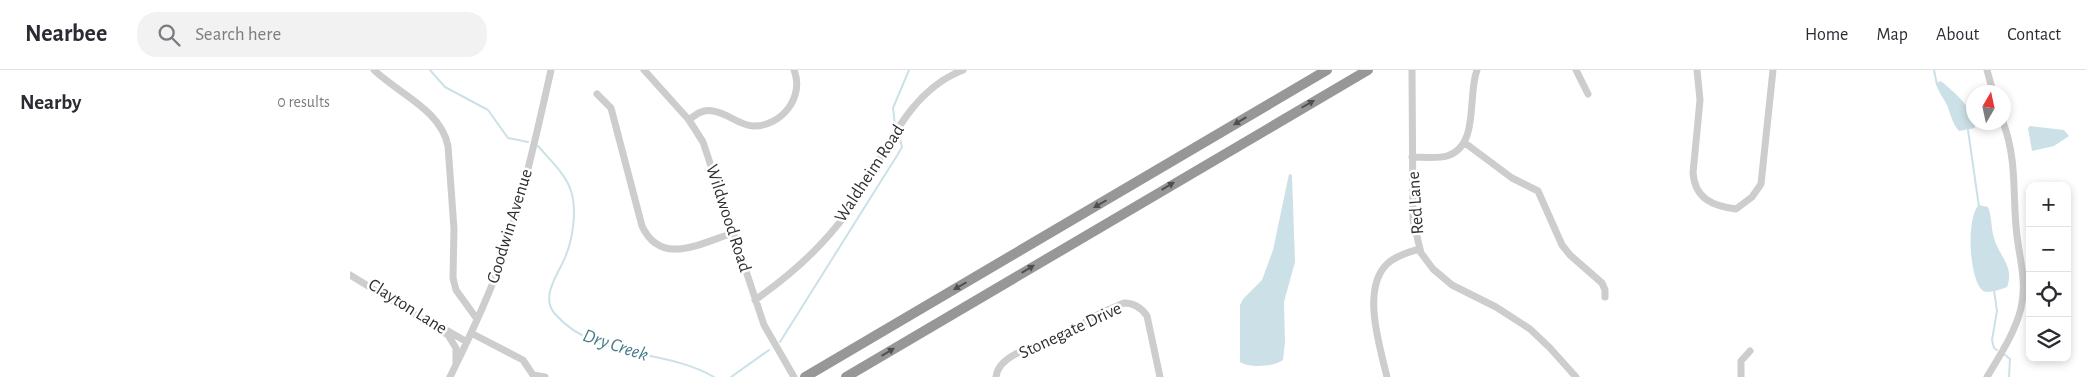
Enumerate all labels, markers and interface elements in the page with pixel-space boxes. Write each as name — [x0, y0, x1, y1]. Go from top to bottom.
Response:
search box — [137, 12, 487, 57]
icon: search — [155, 21, 183, 49]
text: Nearbee — [25, 22, 107, 46]
text: Search here — [195, 25, 281, 44]
text: Home — [1805, 26, 1848, 44]
text: Map — [1876, 26, 1908, 44]
text: About — [1936, 26, 1979, 44]
text: Contact — [2007, 26, 2061, 44]
north arrow — [1966, 85, 2011, 130]
text: Nearby — [20, 92, 81, 113]
text: 0 results — [277, 94, 330, 110]
one-way arrow — [1300, 100, 1315, 108]
one-way arrow — [1233, 117, 1246, 126]
street label: Waldheim Road — [832, 122, 908, 226]
street label: Wildwood Road — [702, 162, 754, 274]
street label: Goodwin Avenue — [484, 167, 536, 286]
street label: Red Lane — [1405, 171, 1427, 235]
one-way arrow — [1161, 182, 1174, 191]
map controls — [2026, 182, 2071, 362]
button: + — [2026, 182, 2071, 227]
one-way arrow — [1093, 199, 1106, 208]
button: − — [2026, 227, 2071, 272]
one-way arrow — [1021, 265, 1034, 274]
button: locate — [2026, 272, 2071, 317]
street label: Clayton Lane — [365, 276, 450, 338]
one-way arrow — [952, 282, 967, 290]
street label: Stonegate Drive — [1016, 299, 1125, 363]
button: layers — [2026, 317, 2071, 362]
water label: Dry Creek — [581, 326, 651, 365]
one-way arrow — [882, 348, 895, 357]

